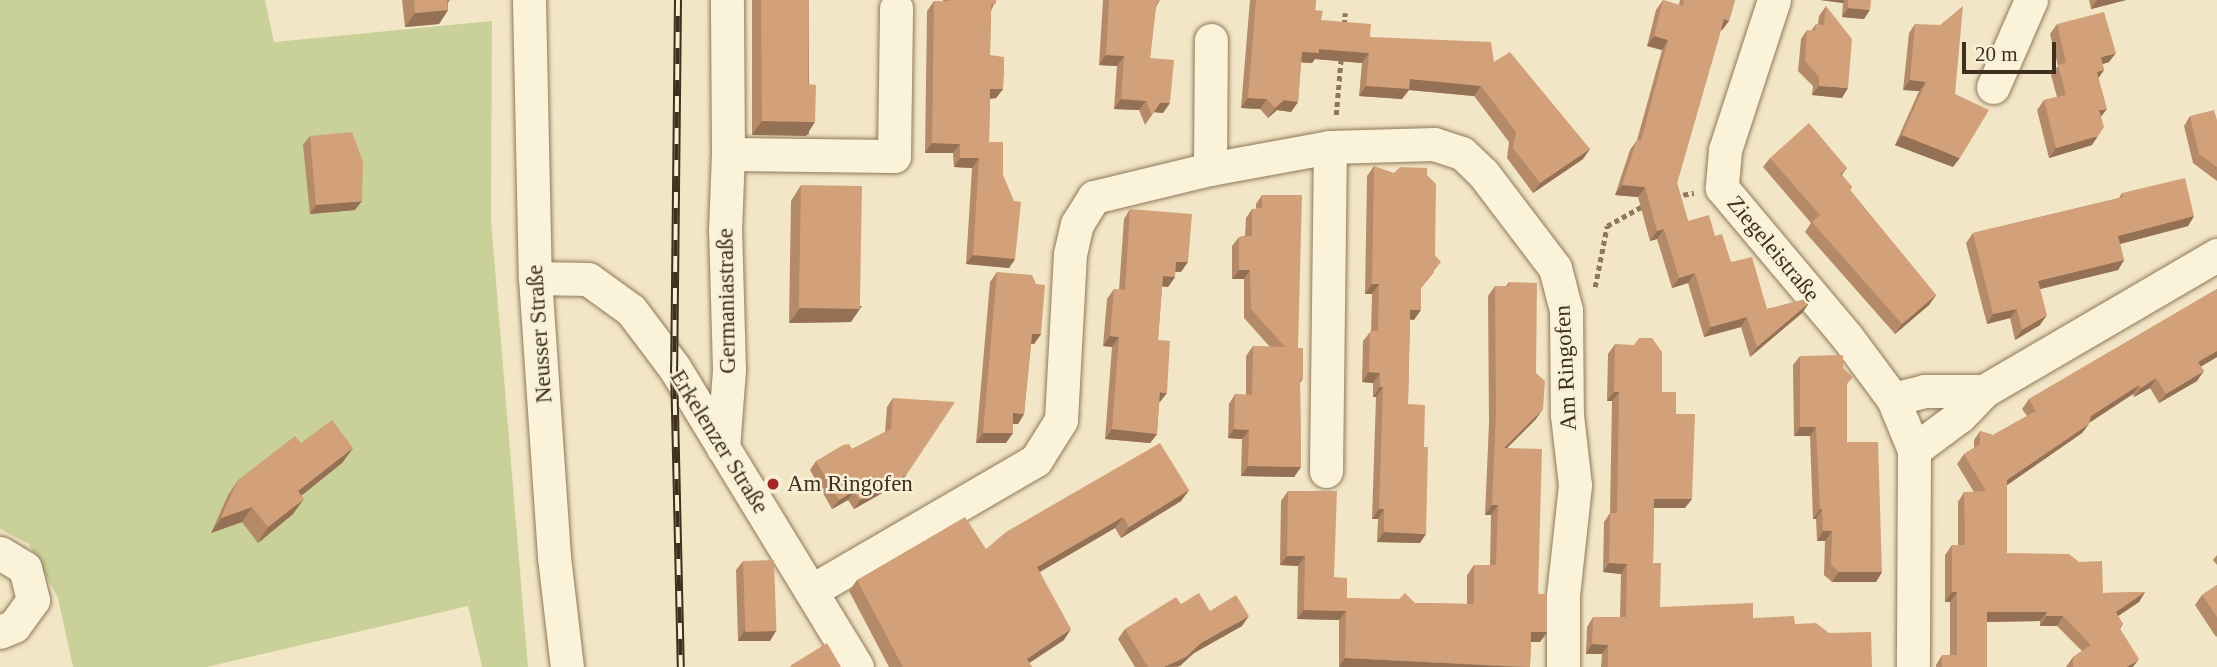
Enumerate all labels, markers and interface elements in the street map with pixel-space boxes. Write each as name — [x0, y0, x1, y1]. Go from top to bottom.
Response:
scale bar — [1965, 28, 2060, 72]
text: 20 m — [1975, 42, 2018, 66]
street label: Ziegeleistraße — [1721, 190, 1825, 308]
street label: Germaniastraße — [712, 228, 742, 374]
street label: Neusser Straße — [521, 264, 559, 404]
street label: Am Ringofen — [1549, 304, 1583, 432]
street label: Erkelenzer Straße — [664, 365, 774, 519]
place label: Am Ringofen — [787, 470, 913, 498]
marker: Am Ringofen — [765, 476, 781, 492]

